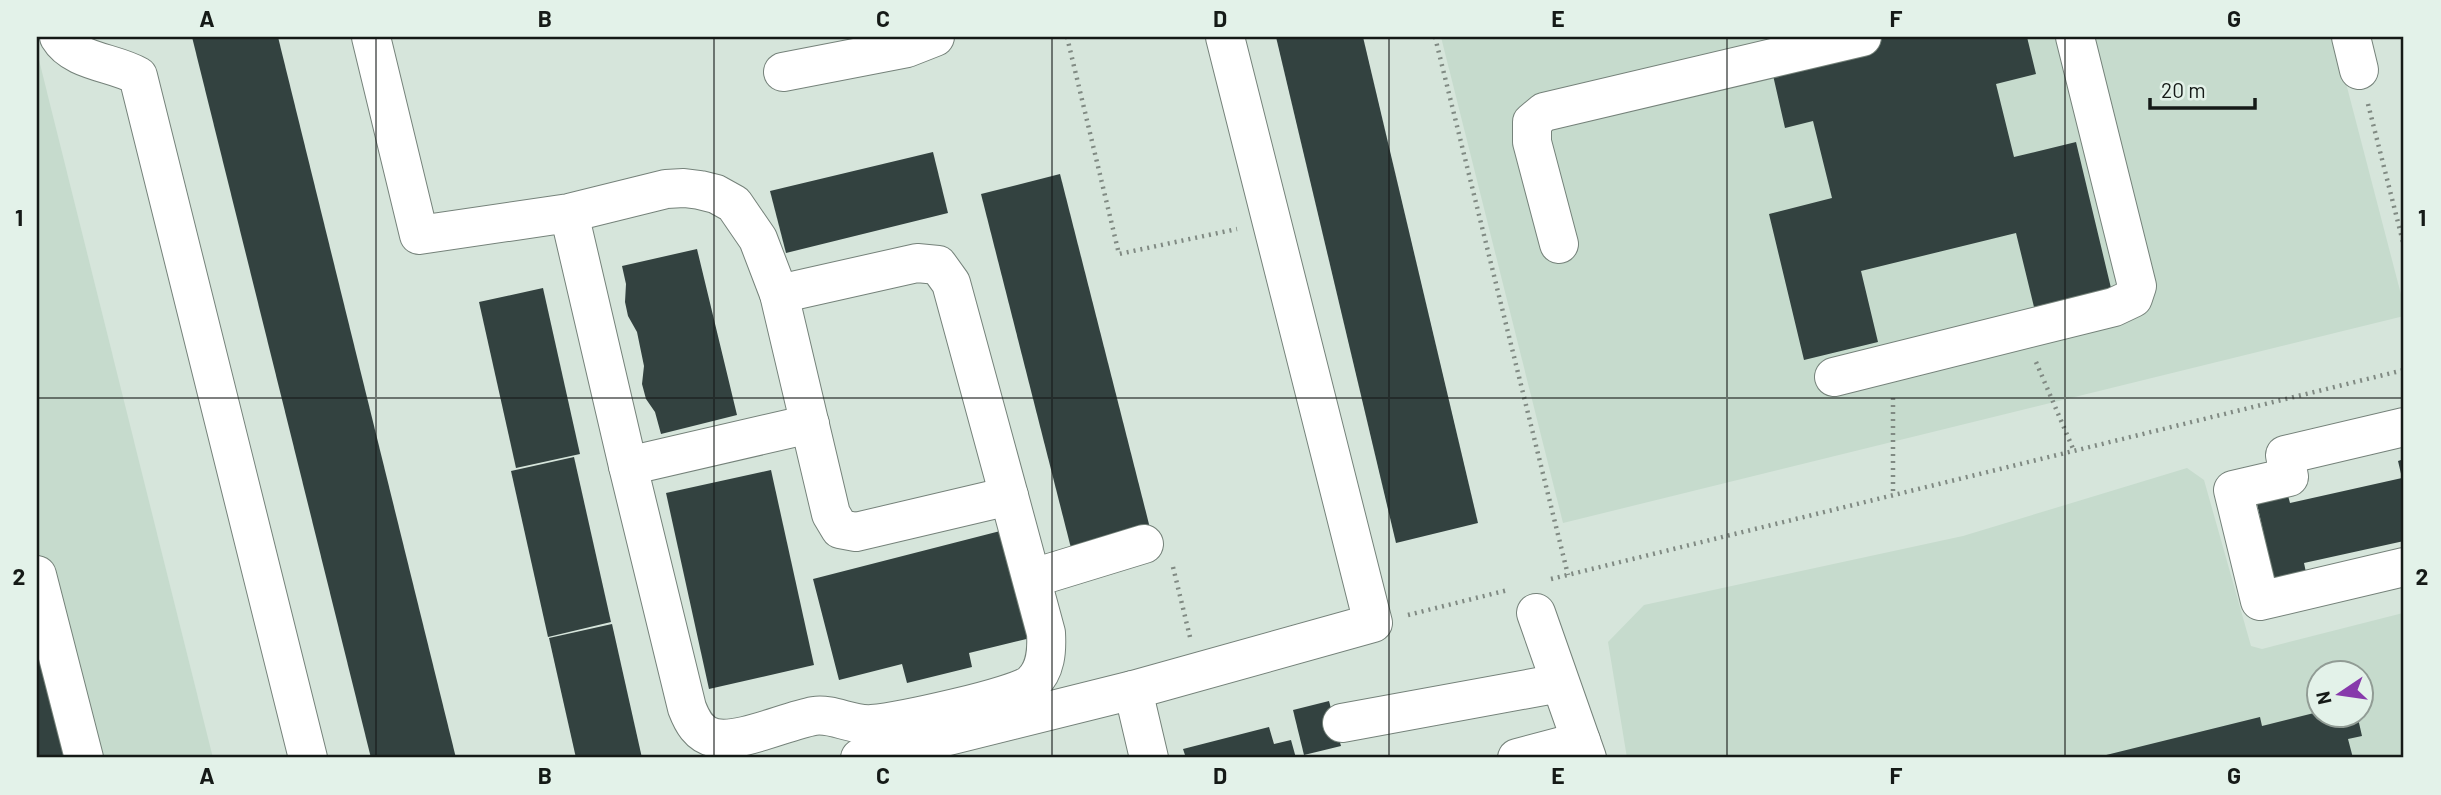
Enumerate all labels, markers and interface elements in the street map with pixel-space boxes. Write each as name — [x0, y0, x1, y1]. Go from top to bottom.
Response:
text: A — [199, 4, 215, 32]
text: B — [538, 4, 552, 32]
text: C — [876, 4, 890, 32]
text: D — [1213, 4, 1227, 32]
text: E — [1551, 4, 1565, 32]
text: F — [1890, 4, 1903, 32]
text: G — [2227, 4, 2241, 32]
scale bar — [2150, 66, 2256, 110]
text: 20 m — [2161, 77, 2206, 102]
text: 1 — [15, 203, 23, 231]
text: 1 — [2418, 203, 2426, 231]
text: 2 — [13, 562, 25, 590]
text: 2 — [2416, 562, 2428, 590]
north arrow — [2304, 658, 2374, 728]
text: N — [2310, 689, 2336, 707]
text: A — [199, 761, 215, 789]
text: B — [538, 761, 552, 789]
text: C — [876, 761, 890, 789]
text: D — [1213, 761, 1227, 789]
text: E — [1551, 761, 1565, 789]
text: F — [1890, 761, 1903, 789]
text: G — [2227, 761, 2241, 789]

